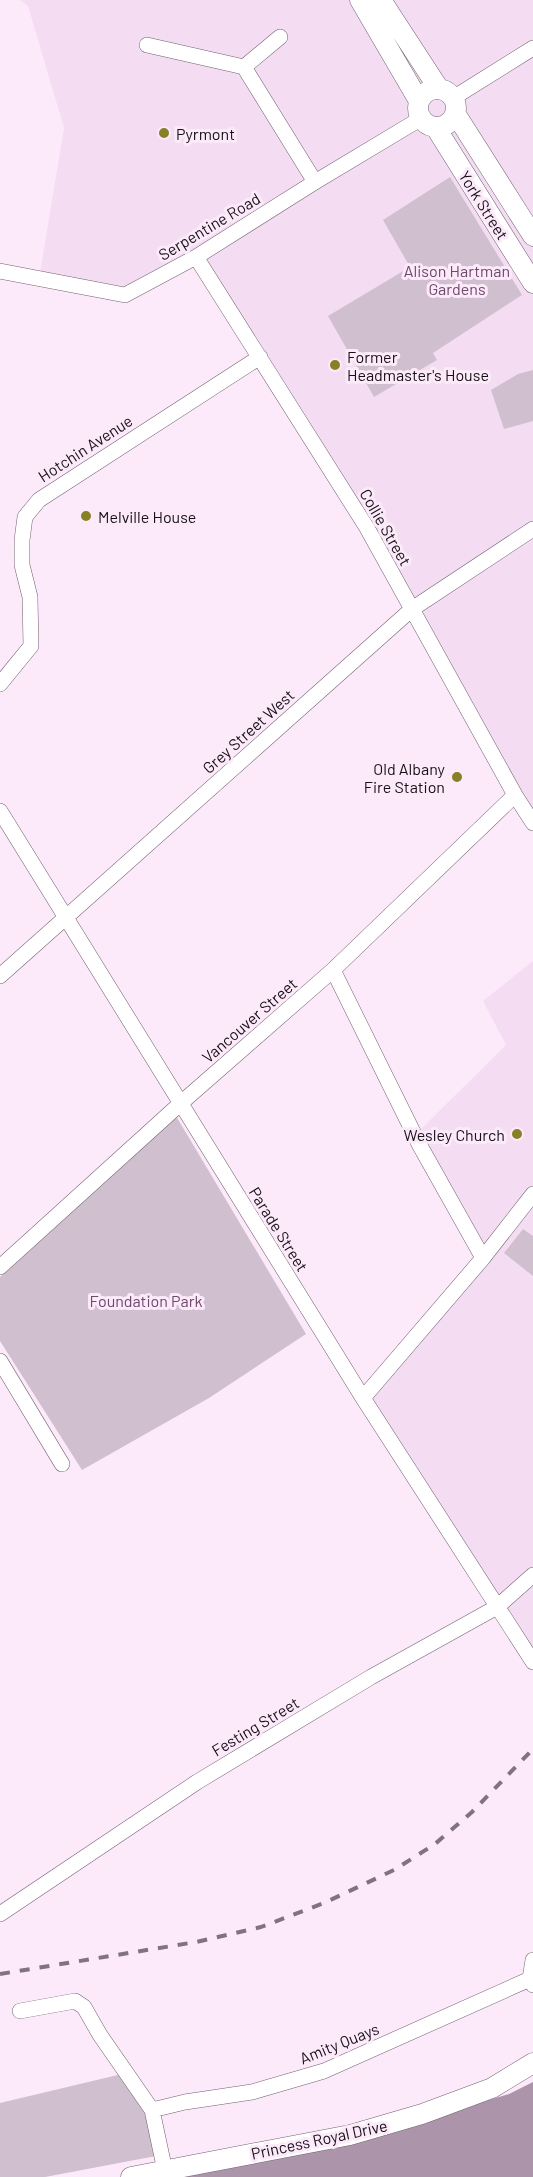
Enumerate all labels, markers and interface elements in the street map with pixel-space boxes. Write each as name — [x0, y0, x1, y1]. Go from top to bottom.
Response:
place label: Pyrmont — [176, 124, 235, 143]
marker: Pyrmont — [157, 126, 171, 140]
street label: York Street — [455, 167, 513, 243]
street label: Serpentine Road — [155, 188, 263, 264]
park label: Alison Hartman Gardens — [404, 261, 510, 298]
place label: Former Headmaster's House — [347, 347, 489, 384]
marker: Former Headmaster's House — [328, 358, 342, 372]
street label: Hotchin Avenue — [34, 411, 136, 485]
street label: Collie Street — [356, 485, 416, 569]
place label: Melville House — [98, 507, 196, 526]
marker: Melville House — [79, 509, 93, 523]
street label: Grey Street West — [198, 685, 298, 777]
place label: Old Albany Fire Station — [364, 759, 446, 796]
marker: Old Albany Fire Station — [450, 770, 464, 784]
street label: Vancouver Street — [198, 974, 300, 1066]
place label: Wesley Church — [403, 1125, 505, 1144]
marker: Wesley Church — [510, 1127, 524, 1141]
street label: Parade Street — [246, 1183, 312, 1275]
park label: Foundation Park — [90, 1291, 203, 1310]
street label: Festing Street — [208, 1692, 302, 1760]
street label: Amity Quays — [297, 2018, 381, 2068]
street label: Princess Royal Drive — [249, 2115, 389, 2163]

